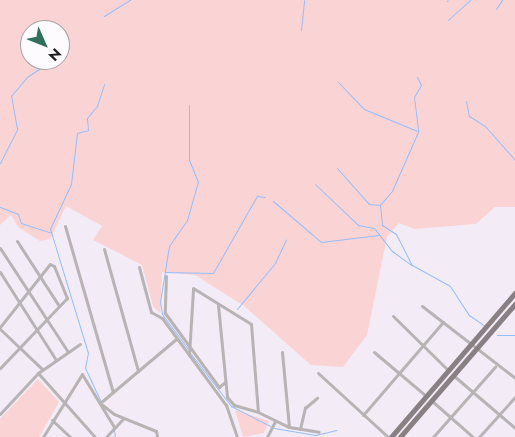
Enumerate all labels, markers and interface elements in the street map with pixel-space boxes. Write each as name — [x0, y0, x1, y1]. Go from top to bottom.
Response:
north arrow — [20, 20, 70, 70]
text: N — [44, 44, 66, 66]

